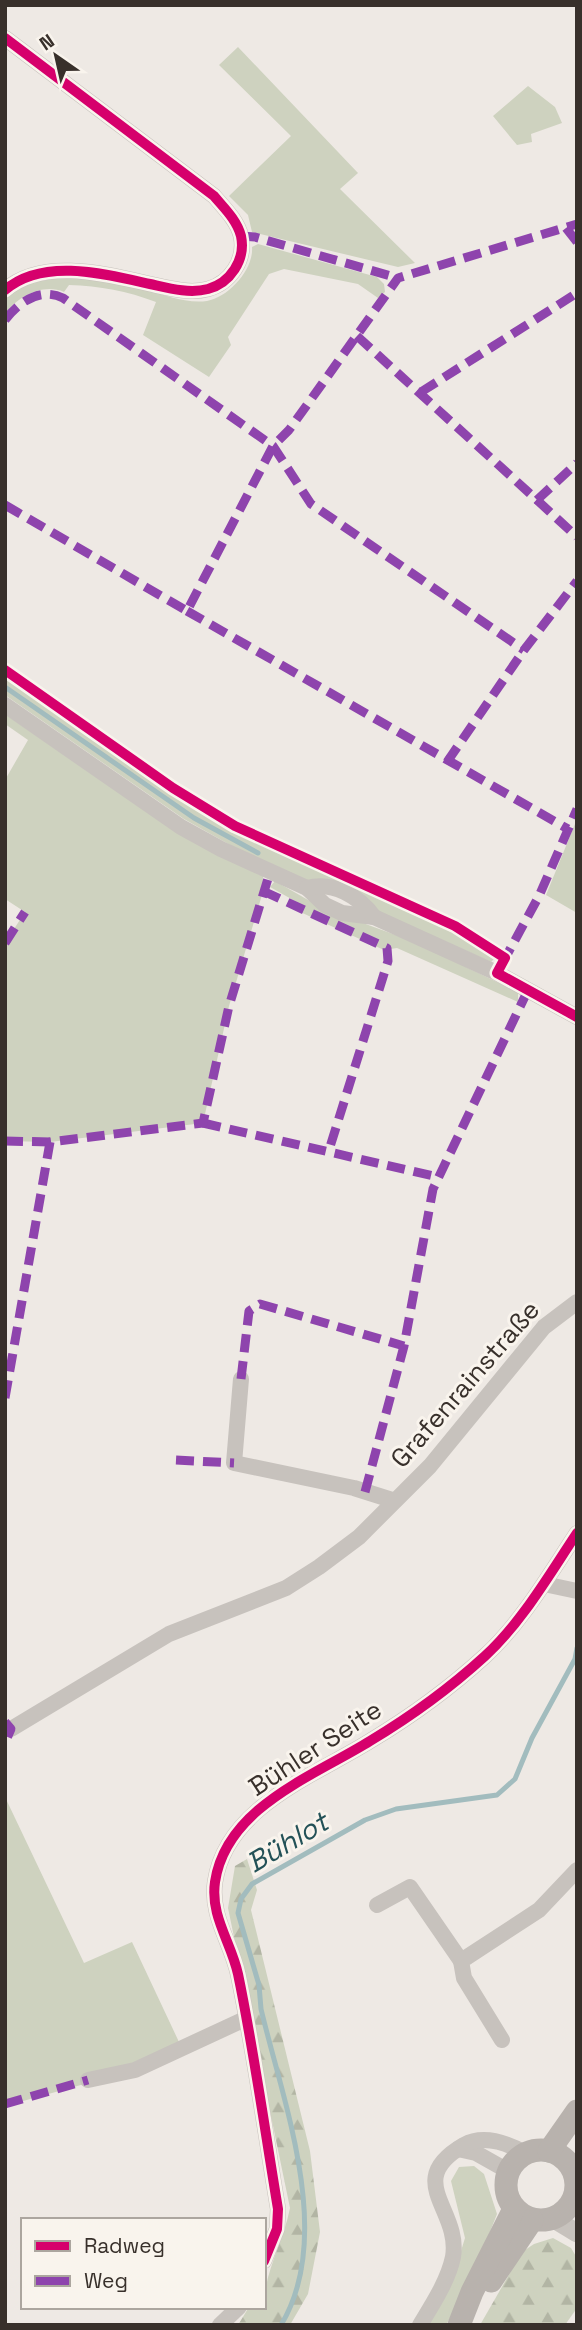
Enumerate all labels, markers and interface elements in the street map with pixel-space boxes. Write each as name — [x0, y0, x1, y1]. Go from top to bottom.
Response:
north arrow — [21, 21, 91, 91]
text: N — [35, 28, 59, 56]
street label: Grafenrainstraße — [383, 1293, 547, 1475]
street label: Bühler Seite — [242, 1692, 388, 1804]
water label: Bühlot — [239, 1802, 337, 1880]
legend — [21, 2218, 266, 2309]
text: Radweg — [84, 2232, 165, 2259]
text: Weg — [84, 2267, 128, 2294]

